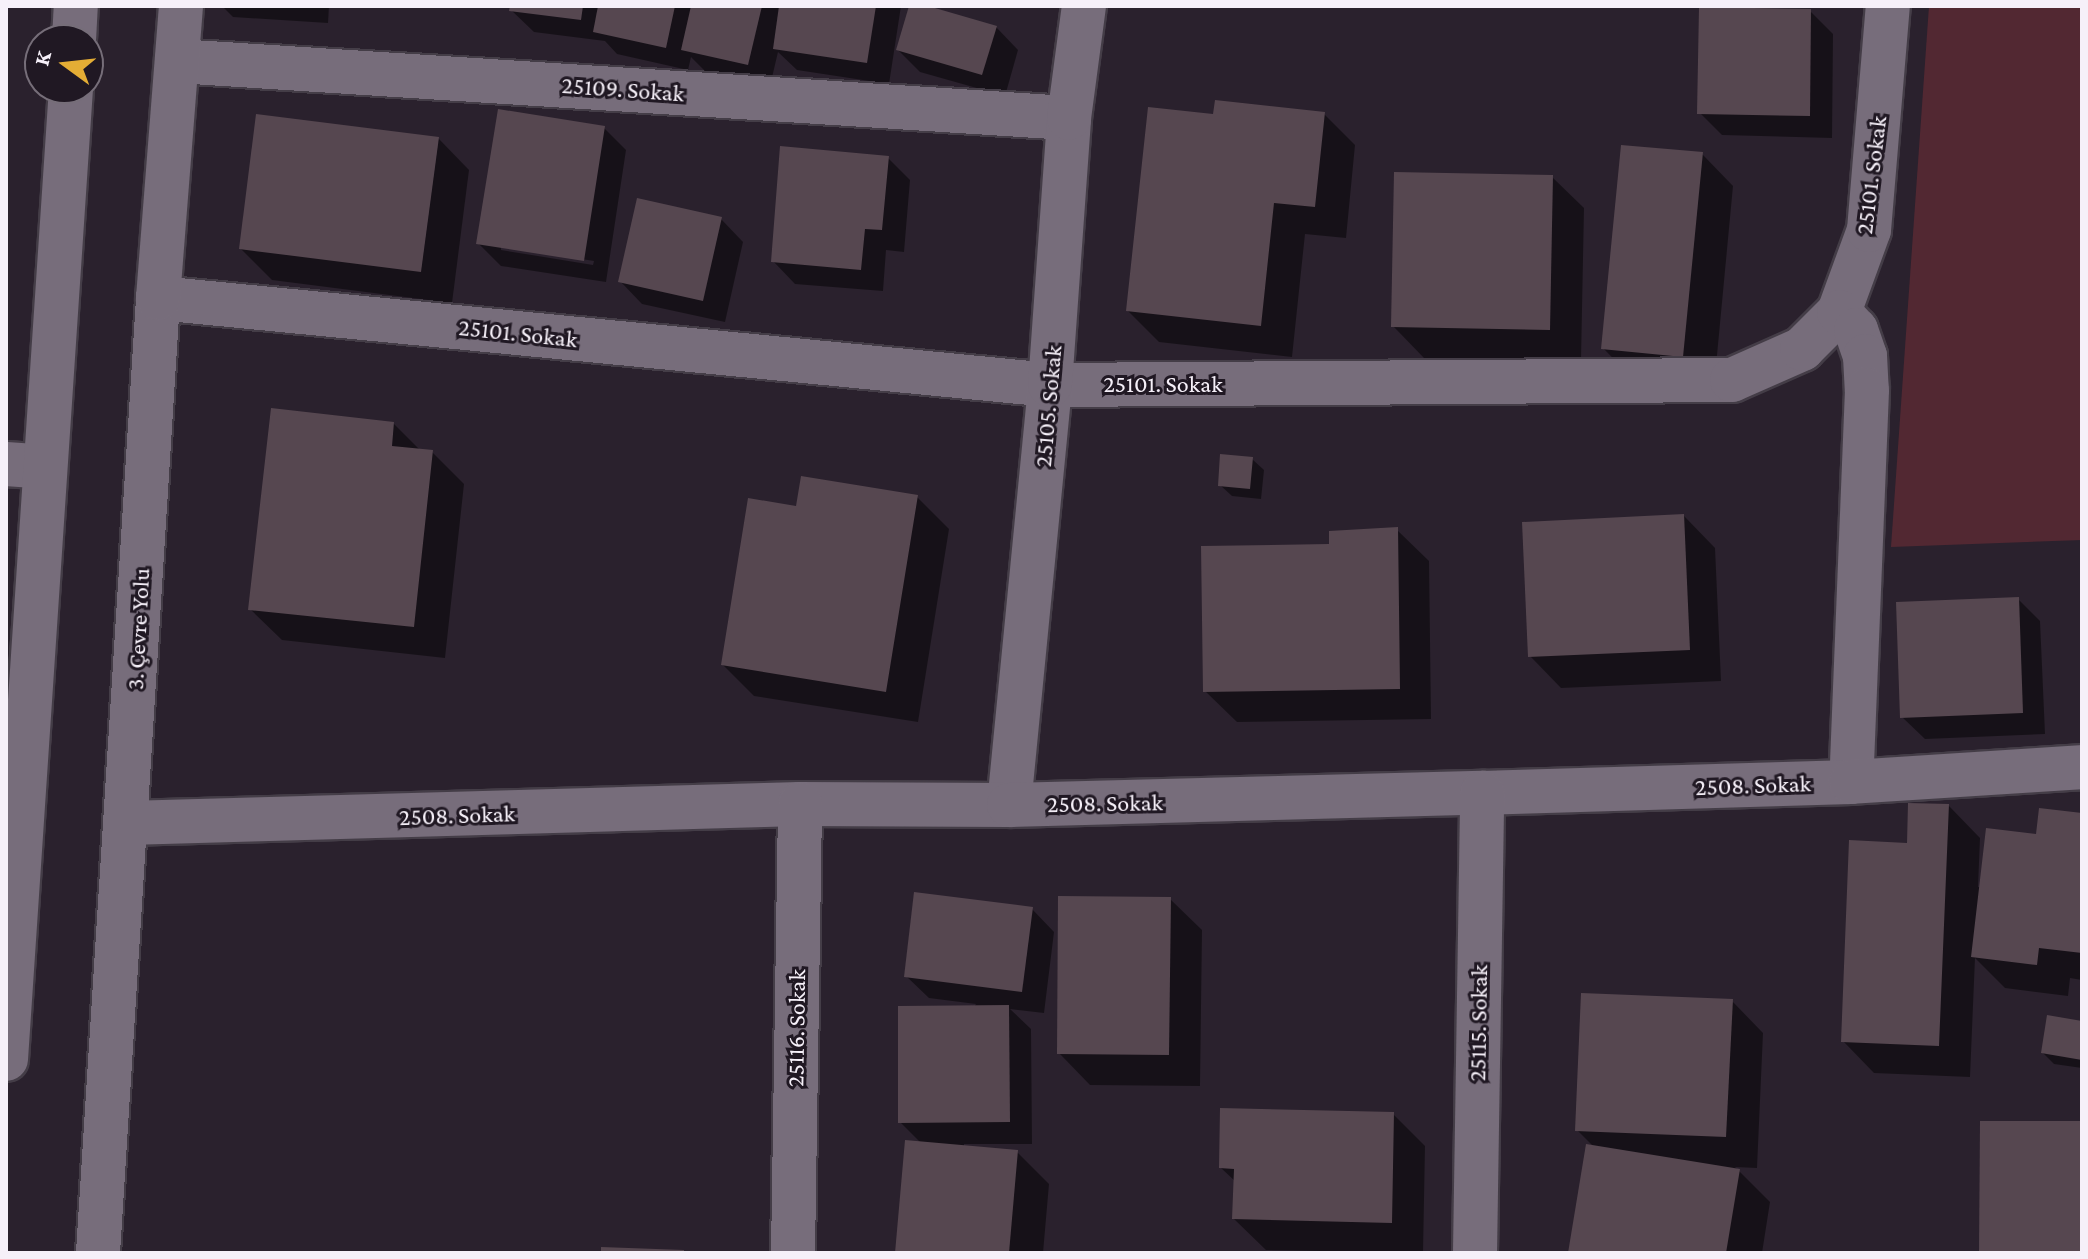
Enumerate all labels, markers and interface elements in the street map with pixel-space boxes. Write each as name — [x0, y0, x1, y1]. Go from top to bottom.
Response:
north arrow — [24, 24, 104, 104]
text: K — [28, 48, 56, 68]
street label: 25109. Sokak — [561, 70, 685, 108]
street label: 25101. Sokak — [1849, 114, 1893, 236]
street label: 25101. Sokak — [457, 312, 579, 354]
street label: 25105. Sokak — [1028, 344, 1068, 468]
street label: 25101. Sokak — [1103, 370, 1223, 398]
street label: 3. Çevre Yolu — [120, 567, 156, 691]
street label: 2508. Sokak — [1695, 769, 1811, 801]
street label: 2508. Sokak — [1047, 788, 1163, 818]
street label: 2508. Sokak — [399, 799, 515, 831]
street label: 25115. Sokak — [1463, 964, 1493, 1082]
street label: 25116. Sokak — [781, 969, 811, 1087]

